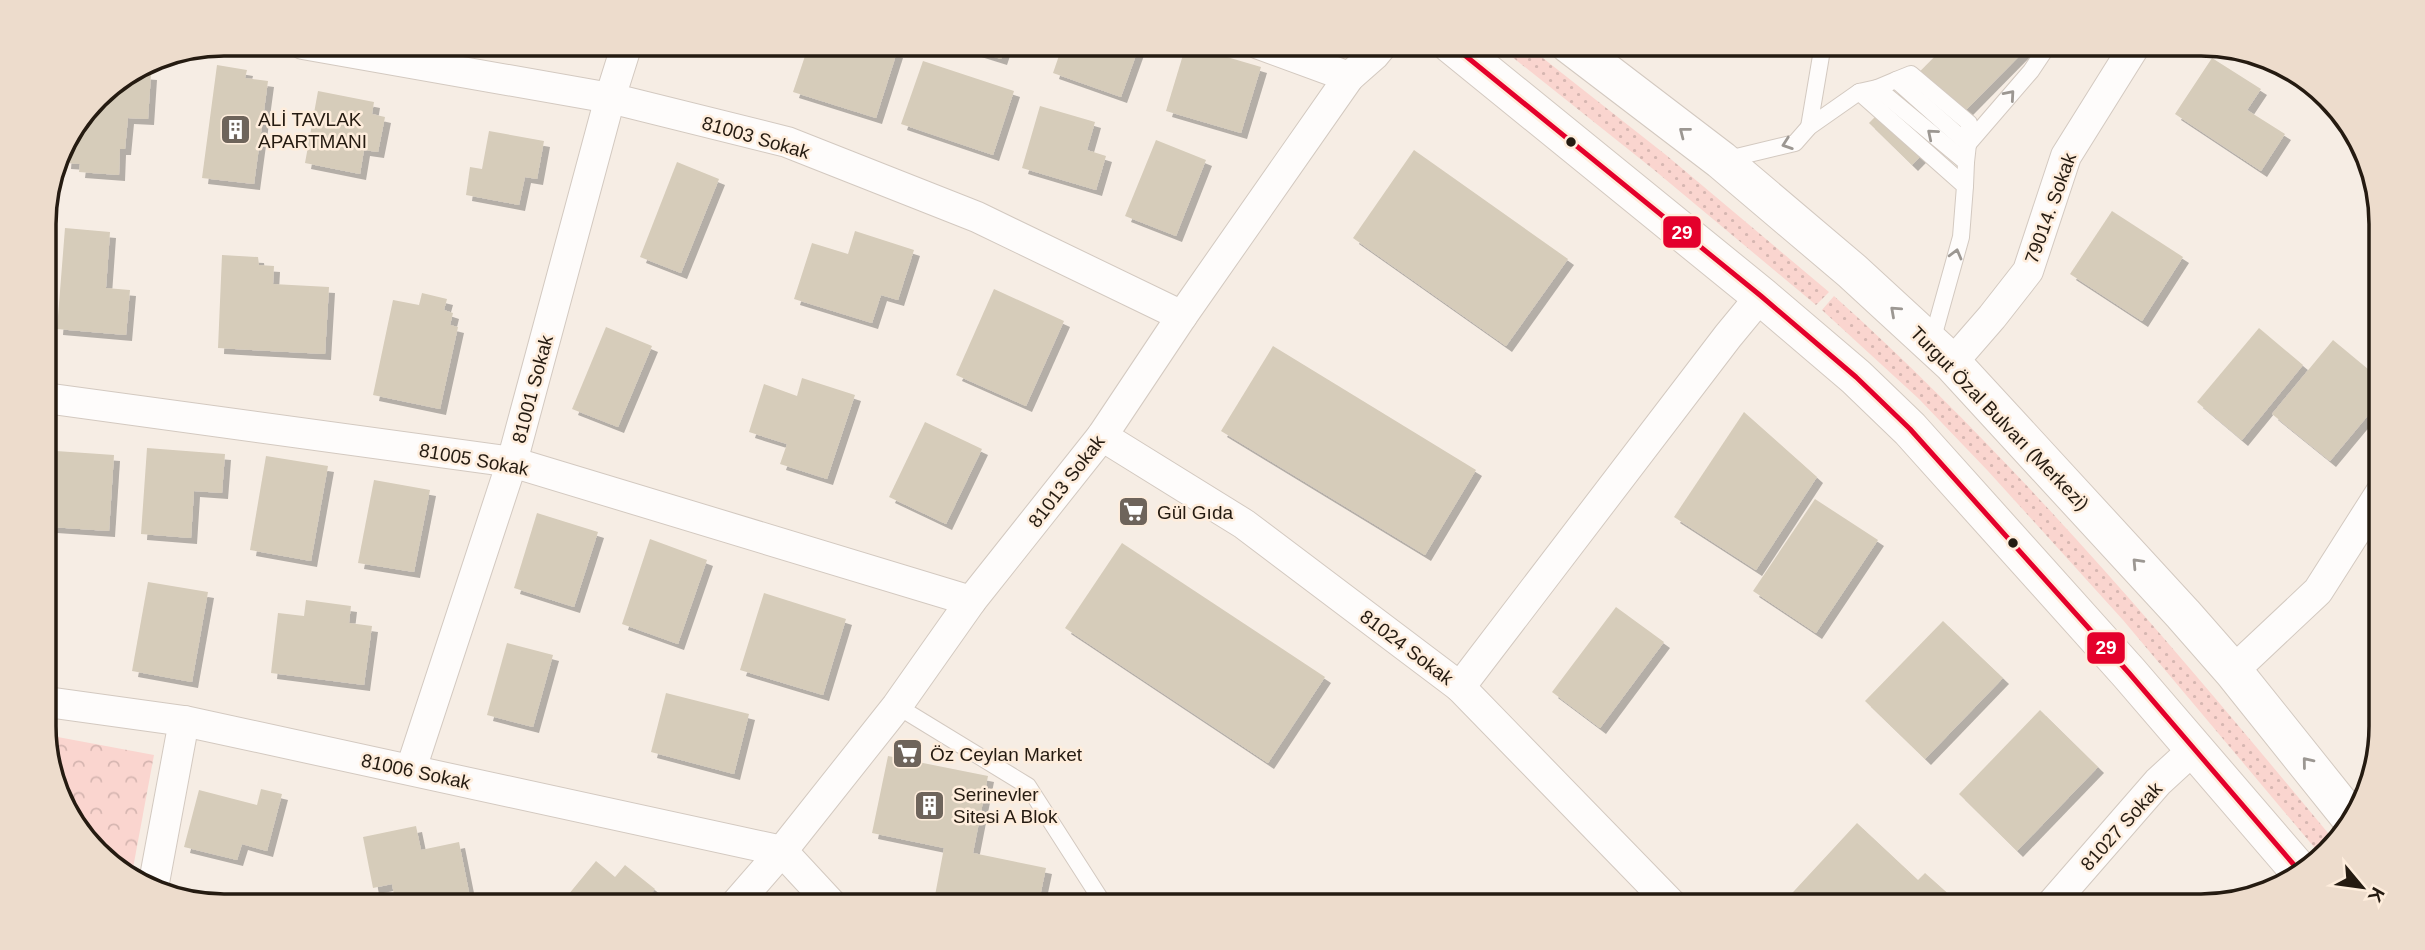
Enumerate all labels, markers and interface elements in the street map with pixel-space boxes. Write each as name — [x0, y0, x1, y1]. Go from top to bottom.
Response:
one-way arrow — [2002, 90, 2014, 103]
place label: ALİ TAVLAK APARTMANI — [258, 109, 367, 152]
street label: 81003 Sokak — [700, 112, 813, 163]
building icon: ALİ TAVLAK APARTMANI — [218, 113, 252, 147]
one-way arrow — [1679, 128, 1692, 141]
one-way arrow — [1927, 130, 1940, 142]
unlabelled marker — [1564, 135, 1578, 149]
one-way arrow — [1781, 136, 1794, 150]
street label: 79014. Sokak — [2021, 150, 2080, 266]
line badge: 29 — [1662, 215, 1702, 249]
text: 29 — [1671, 222, 1693, 243]
one-way arrow — [1948, 249, 1962, 261]
one-way arrow — [1890, 306, 1903, 319]
street label: Turgut Özal Bulvarı (Merkezi) — [1906, 322, 2093, 515]
street label: 81001 Sokak — [508, 332, 557, 445]
street label: 81013 Sokak — [1024, 431, 1109, 531]
street label: 81005 Sokak — [417, 440, 531, 480]
supermarket icon: Gül Gıda — [1117, 495, 1151, 529]
place label: Gül Gıda — [1157, 502, 1233, 523]
unlabelled marker — [2006, 536, 2020, 550]
one-way arrow — [2132, 558, 2145, 571]
street label: 81024 Sokak — [1356, 606, 1458, 689]
line badge: 29 — [2086, 631, 2126, 665]
text: 29 — [2095, 637, 2117, 658]
supermarket icon: Öz Ceylan Market — [890, 737, 924, 771]
place label: Öz Ceylan Market — [930, 744, 1083, 765]
street label: 81006 Sokak — [359, 750, 473, 793]
one-way arrow — [2302, 758, 2315, 770]
street label: 81027 Sokak — [2076, 778, 2167, 875]
place label: Serinevler Sitesi A Blok — [953, 784, 1058, 827]
building icon: Serinevler Sitesi A Blok — [913, 788, 947, 822]
north arrow — [2327, 852, 2397, 922]
text: K — [2364, 884, 2389, 906]

